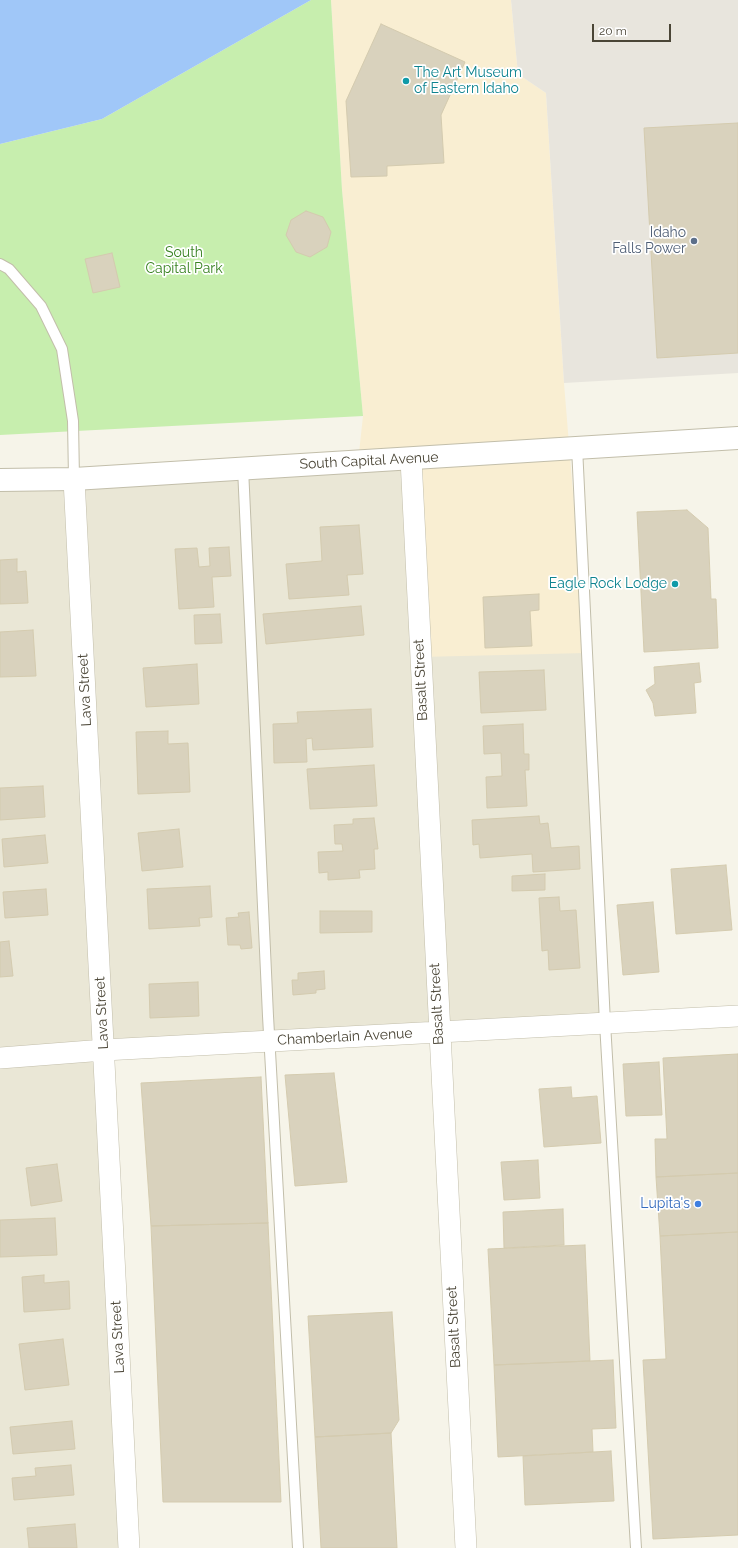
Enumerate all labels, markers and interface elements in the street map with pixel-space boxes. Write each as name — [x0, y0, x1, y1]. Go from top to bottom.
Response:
scale bar — [594, 16, 673, 42]
text: 20 m — [599, 24, 627, 38]
place label: The Art Museum of Eastern Idaho — [414, 65, 522, 98]
marker: The Art Museum of Eastern Idaho — [401, 76, 411, 86]
place label: Idaho Falls Power — [612, 225, 686, 258]
marker: Idaho Falls Power — [689, 236, 699, 246]
park label: South Capital Park — [145, 245, 223, 278]
street label: South Capital Avenue — [299, 449, 439, 473]
place label: Eagle Rock Lodge — [549, 576, 667, 592]
marker: Eagle Rock Lodge — [670, 579, 680, 589]
street label: Basalt Street — [410, 639, 432, 721]
street label: Lava Street — [75, 653, 95, 727]
street label: Basalt Street — [426, 963, 448, 1045]
street label: Lava Street — [92, 976, 112, 1050]
street label: Chamberlain Avenue — [277, 1025, 413, 1049]
place label: Lupita's — [640, 1196, 690, 1212]
marker: Lupita's — [693, 1199, 703, 1209]
street label: Basalt Street — [443, 1286, 465, 1368]
street label: Lava Street — [108, 1300, 128, 1374]

